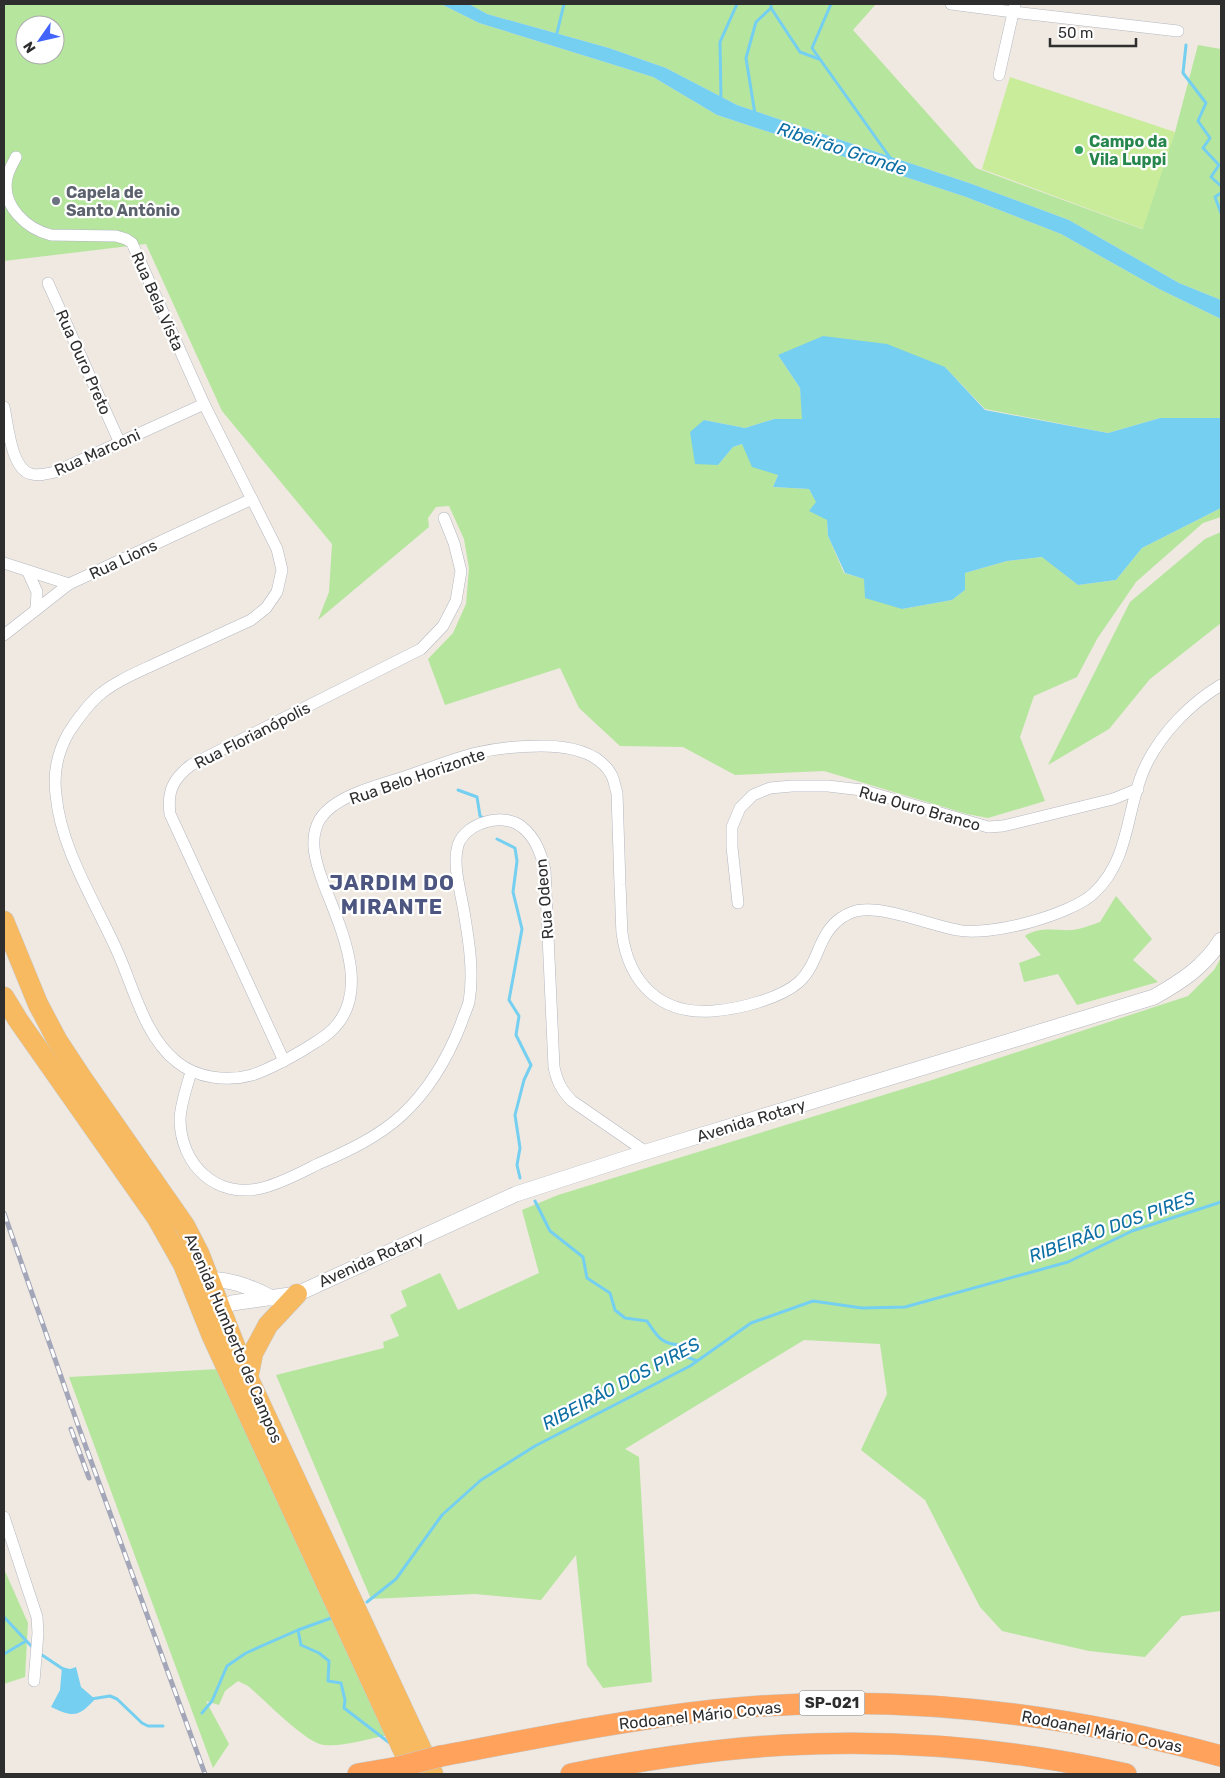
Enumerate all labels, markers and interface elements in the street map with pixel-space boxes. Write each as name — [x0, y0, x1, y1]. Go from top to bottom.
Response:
north arrow — [15, 15, 65, 65]
scale bar — [1050, 15, 1136, 47]
text: 50 m — [1058, 24, 1093, 42]
text: N — [20, 38, 40, 56]
water label: Ribeirão Grande — [774, 118, 910, 180]
place label: Campo da Vila Luppi — [1089, 132, 1167, 169]
marker: Campo da Vila Luppi — [1073, 144, 1085, 156]
place label: Capela de Santo Antônio — [66, 183, 180, 220]
marker: Capela de Santo Antônio — [50, 195, 62, 207]
street label: Rua Bela Vista — [127, 249, 188, 354]
street label: Rua Ouro Preto — [52, 307, 115, 418]
street label: Rua Marconi — [51, 425, 143, 480]
street label: Rua Lions — [86, 535, 160, 583]
street label: Rua Florianópolis — [191, 698, 313, 773]
street label: Rua Belo Horizonte — [347, 744, 487, 809]
street label: Rua Ouro Branco — [857, 782, 983, 835]
street label: Rua Odeon — [532, 858, 557, 940]
district label: JARDIM DO MIRANTE — [329, 870, 455, 919]
street label: Avenida Rotary — [694, 1095, 808, 1146]
water label: RIBEIRÃO DOS PIRES — [1026, 1187, 1198, 1267]
street label: Avenida Rotary — [316, 1228, 427, 1291]
street label: Avenida Humberto de Campos — [181, 1231, 286, 1446]
water label: RIBEIRÃO DOS PIRES — [538, 1333, 704, 1435]
road number: SP-021 — [800, 1690, 864, 1716]
street label: Rodoanel Mário Covas — [618, 1698, 782, 1733]
street label: Rodoanel Mário Covas — [1020, 1707, 1184, 1756]

